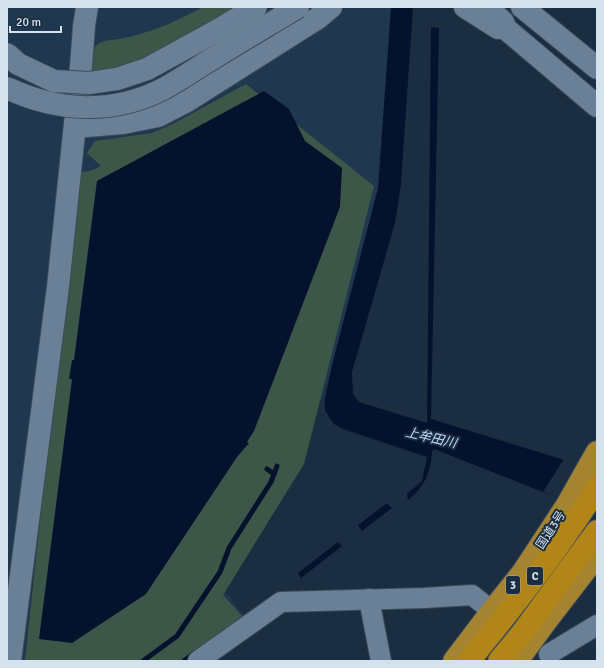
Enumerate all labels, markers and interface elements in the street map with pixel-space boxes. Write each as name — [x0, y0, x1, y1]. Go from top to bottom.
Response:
scale bar — [10, 8, 61, 34]
text: 20 m — [16, 15, 41, 30]
water label: 上牟田川 — [404, 424, 460, 452]
street label: 国道3号 — [533, 508, 569, 552]
road number: C — [527, 567, 543, 585]
road number: 3 — [506, 576, 520, 594]

